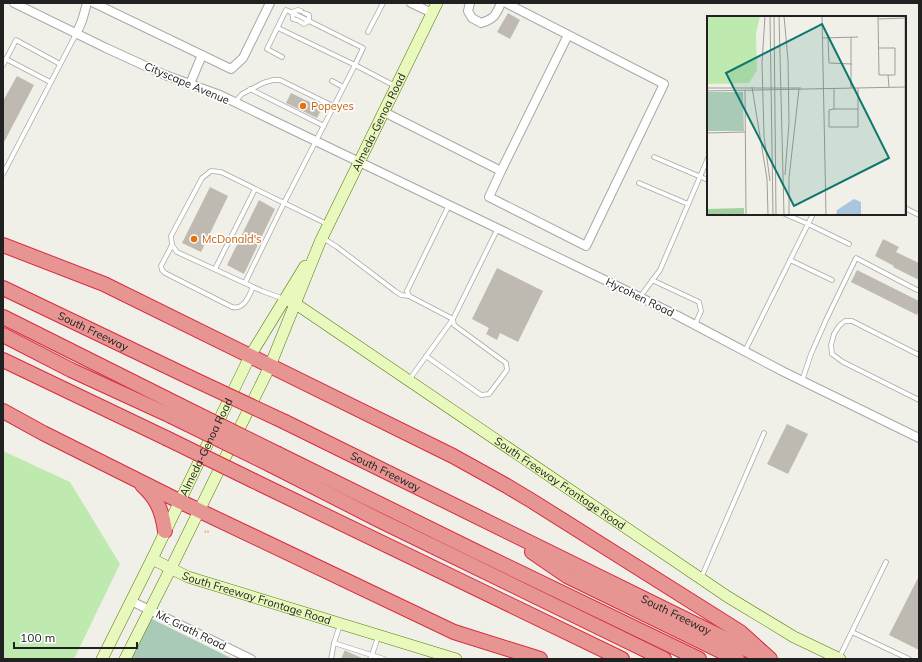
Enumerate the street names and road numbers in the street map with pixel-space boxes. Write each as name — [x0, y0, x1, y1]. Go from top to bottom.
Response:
street label: Cityscape Avenue — [142, 59, 232, 107]
street label: Almeda-Genoa Road — [349, 71, 409, 174]
street label: Hycohen Road — [603, 274, 677, 320]
street label: South Freeway — [56, 308, 131, 354]
street label: Almeda-Genoa Road — [176, 396, 236, 499]
street label: South Freeway Frontage Road — [492, 434, 628, 532]
street label: South Freeway — [348, 448, 423, 495]
street label: South Freeway Frontage Road — [180, 568, 333, 627]
street label: South Freeway — [639, 591, 714, 638]
street label: Mc Grath Road — [154, 607, 228, 653]

